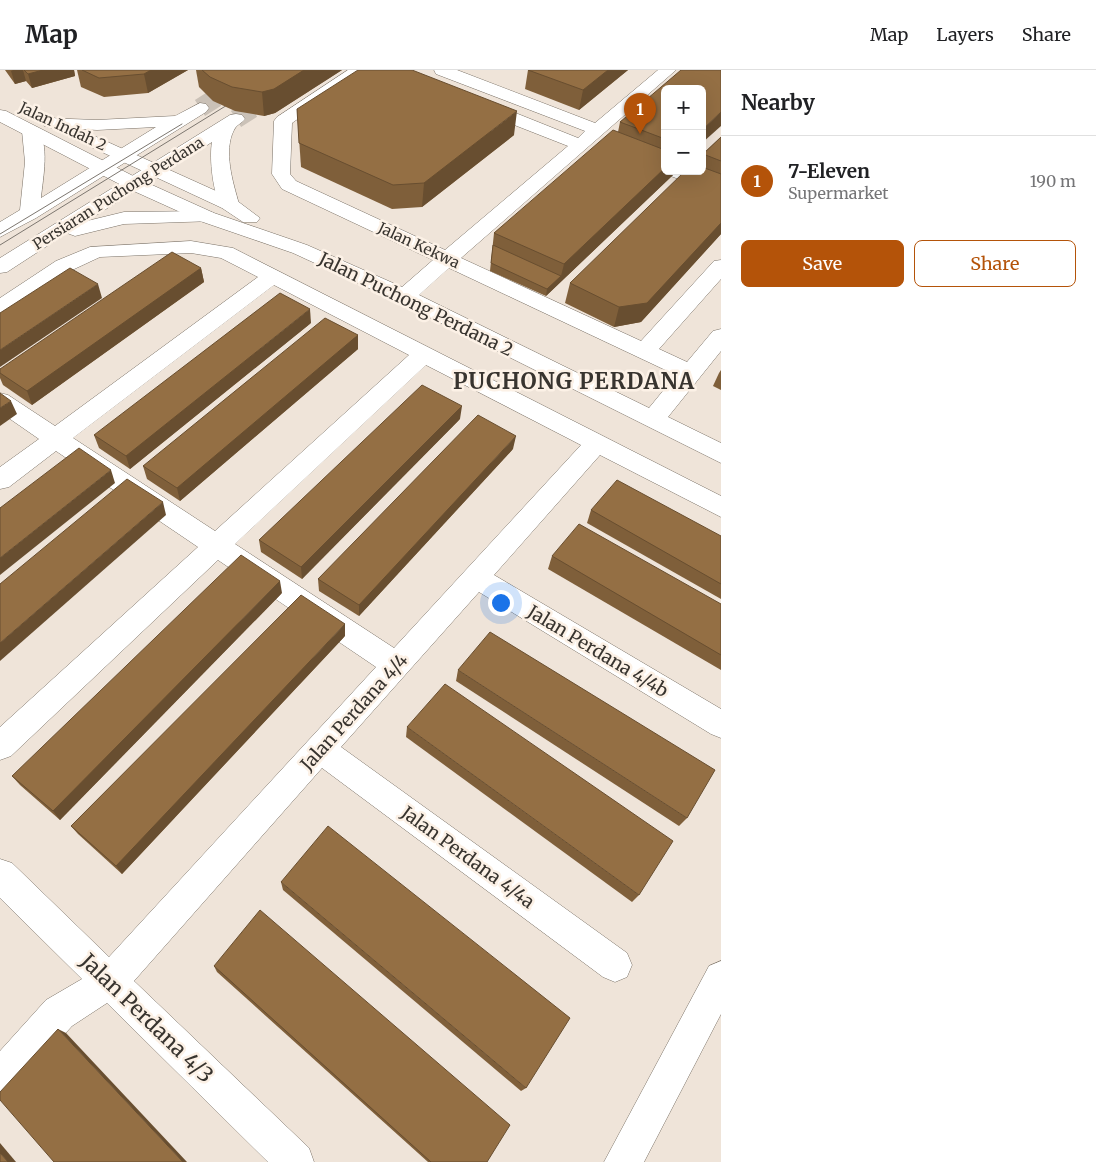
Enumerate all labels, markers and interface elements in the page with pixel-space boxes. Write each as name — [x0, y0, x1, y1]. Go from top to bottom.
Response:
text: Map — [25, 19, 78, 50]
text: Map — [870, 23, 908, 46]
text: Layers — [936, 23, 994, 46]
text: Share — [1022, 23, 1071, 46]
map controls — [661, 85, 706, 175]
button: + — [661, 85, 706, 130]
text: Nearby — [741, 89, 815, 116]
pin: 1 — [624, 93, 656, 134]
street label: Jalan Indah 2 — [15, 97, 110, 155]
button: − — [661, 130, 706, 175]
street label: Persiaran Puchong Perdana — [29, 132, 207, 254]
text: 7-Eleven — [788, 159, 870, 183]
text: 1 — [753, 171, 761, 191]
text: 190 m — [1030, 171, 1076, 191]
text: Supermarket — [788, 183, 889, 203]
street label: Jalan Kekwa — [374, 217, 463, 272]
button: Save — [741, 240, 904, 287]
button: Share — [914, 240, 1076, 287]
street label: Jalan Puchong Perdana 2 — [314, 246, 517, 361]
district label: PUCHONG PERDANA — [453, 367, 695, 395]
your location — [488, 590, 514, 616]
street label: Jalan Perdana 4/4b — [523, 599, 673, 702]
street label: Jalan Perdana 4/4 — [295, 649, 413, 776]
street label: Jalan Perdana 4/4a — [396, 800, 540, 913]
street label: Jalan Perdana 4/3 — [74, 947, 219, 1088]

